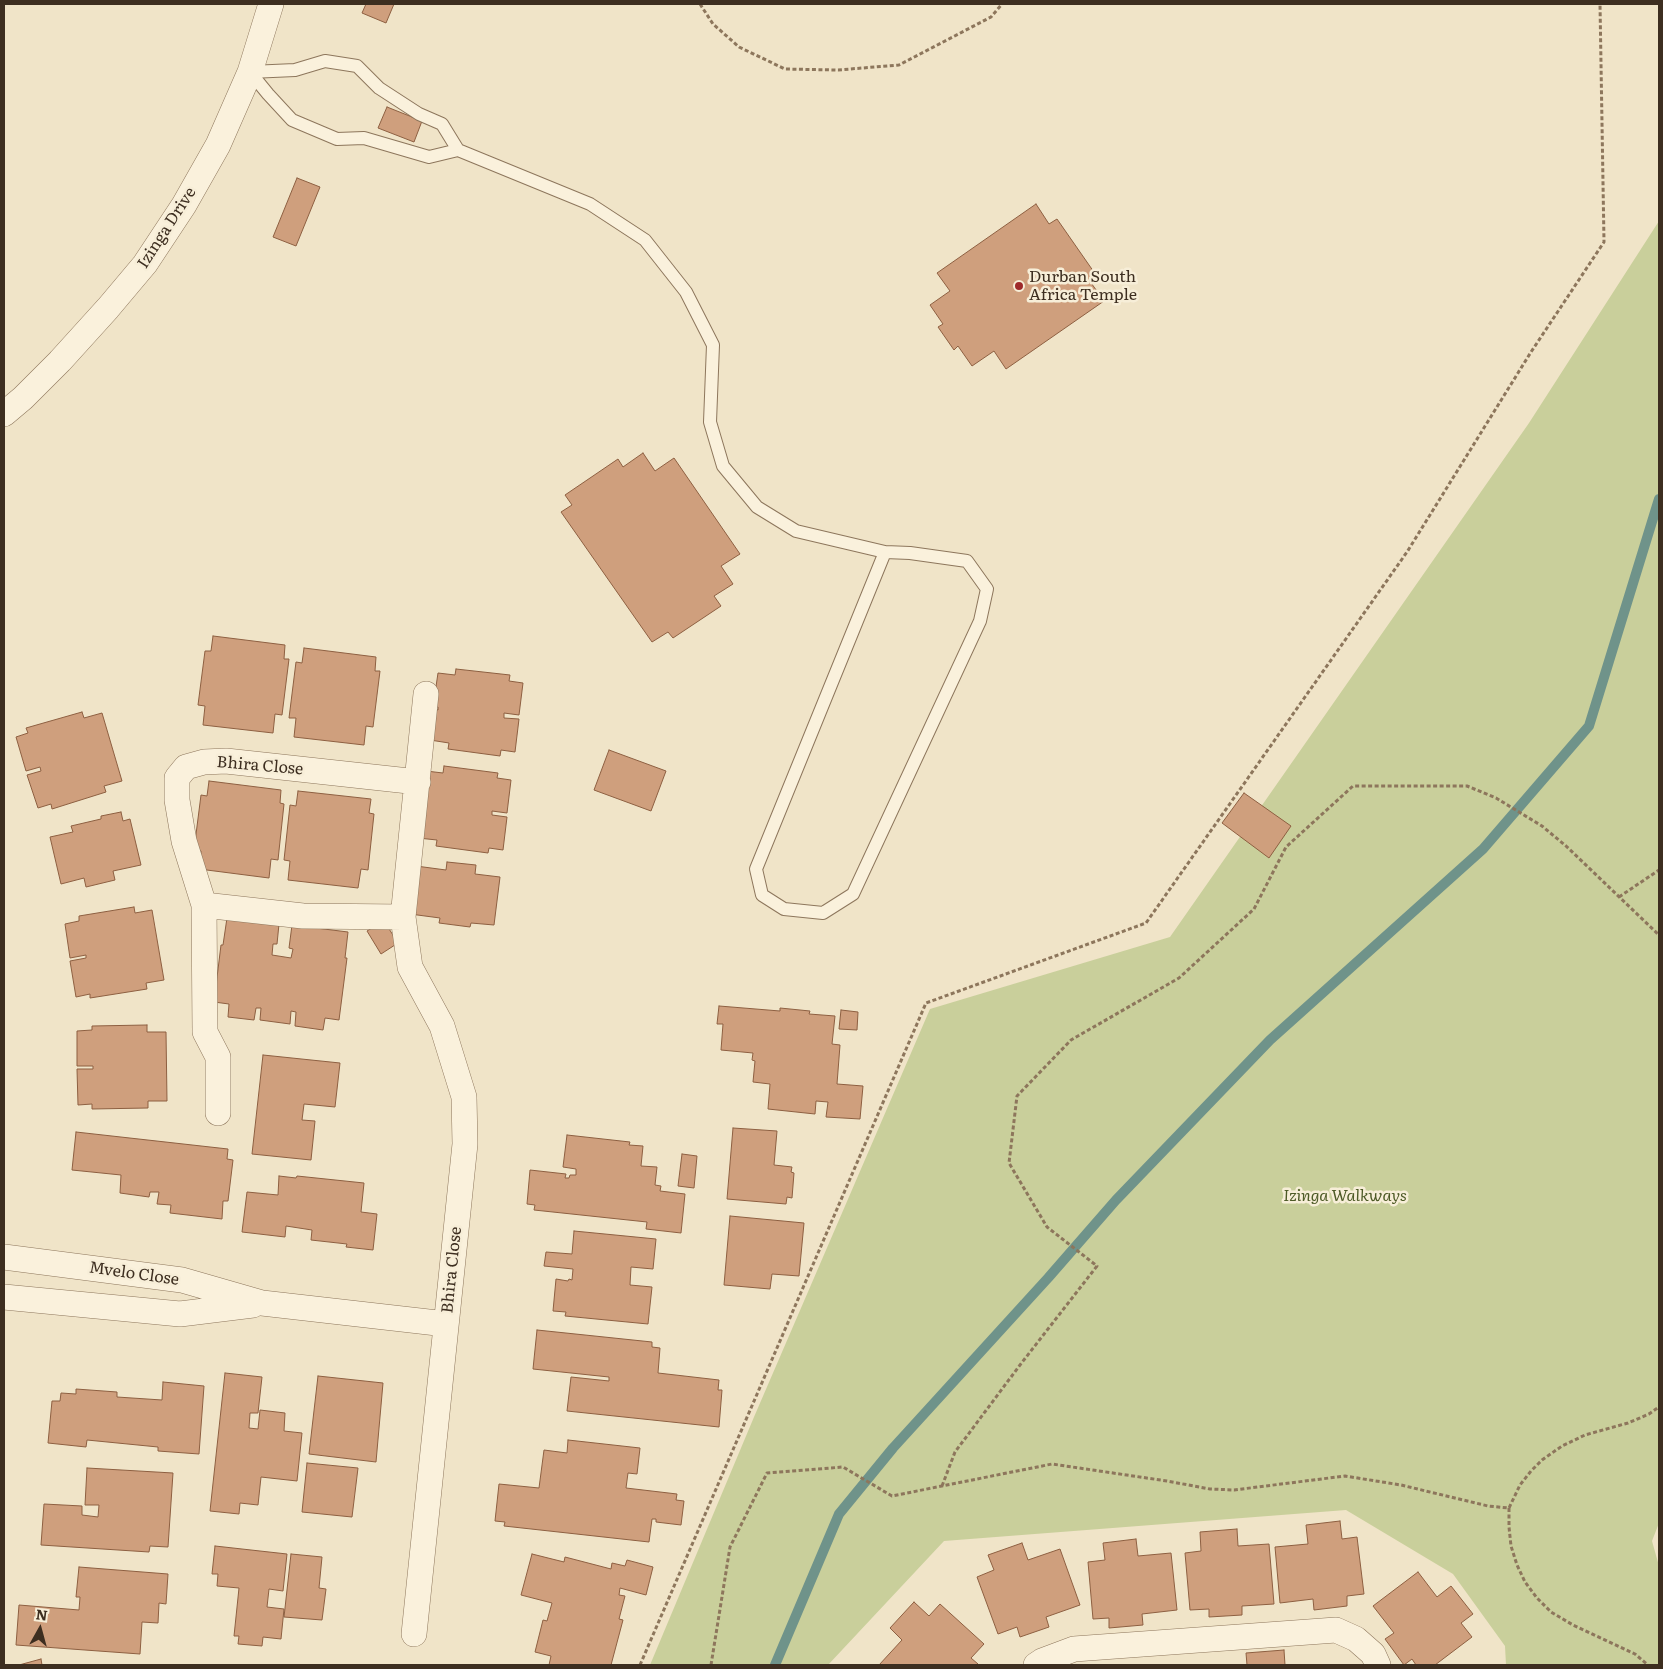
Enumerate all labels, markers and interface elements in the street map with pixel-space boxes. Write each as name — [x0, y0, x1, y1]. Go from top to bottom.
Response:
street label: Izinga Drive — [134, 184, 200, 272]
place label: Durban South Africa Temple — [1029, 267, 1137, 305]
marker: Durban South Africa Temple — [1013, 280, 1025, 292]
street label: Bhira Close — [216, 753, 304, 779]
park label: Izinga Walkways — [1283, 1186, 1407, 1206]
street label: Bhira Close — [438, 1226, 466, 1314]
street label: Mvelo Close — [88, 1258, 180, 1290]
text: N — [35, 1603, 49, 1625]
north arrow — [15, 1604, 65, 1654]

